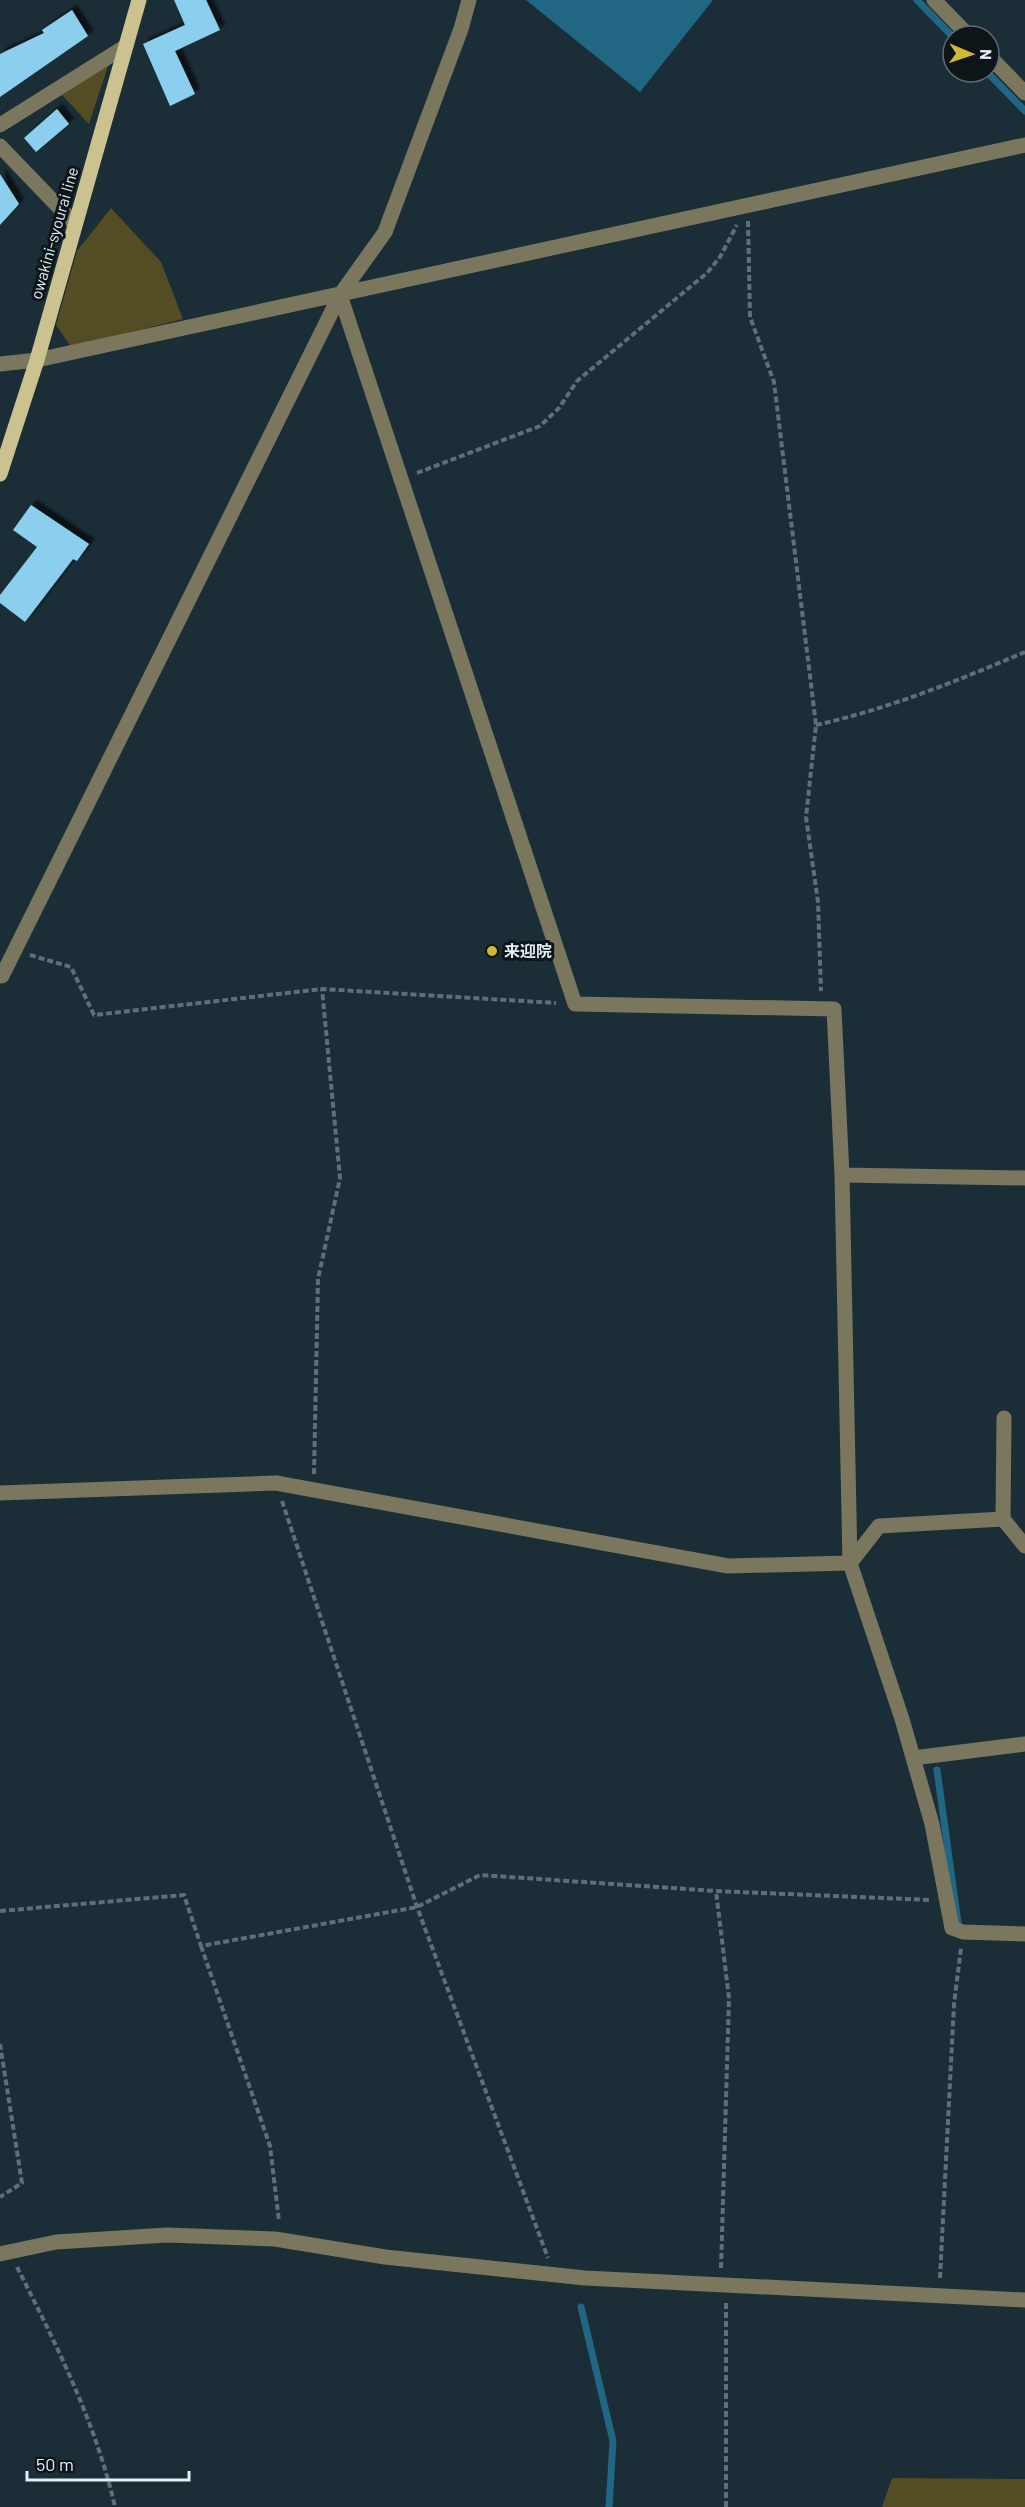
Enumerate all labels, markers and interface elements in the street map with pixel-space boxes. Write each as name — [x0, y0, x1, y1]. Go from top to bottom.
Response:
north arrow — [941, 24, 1001, 84]
text: N — [977, 49, 996, 60]
street label: owakini-syourai line — [26, 165, 81, 301]
place label: 来迎院 — [504, 941, 552, 960]
marker: 来迎院 — [485, 944, 499, 958]
scale bar — [27, 2444, 189, 2482]
text: 50 m — [36, 2453, 74, 2475]

